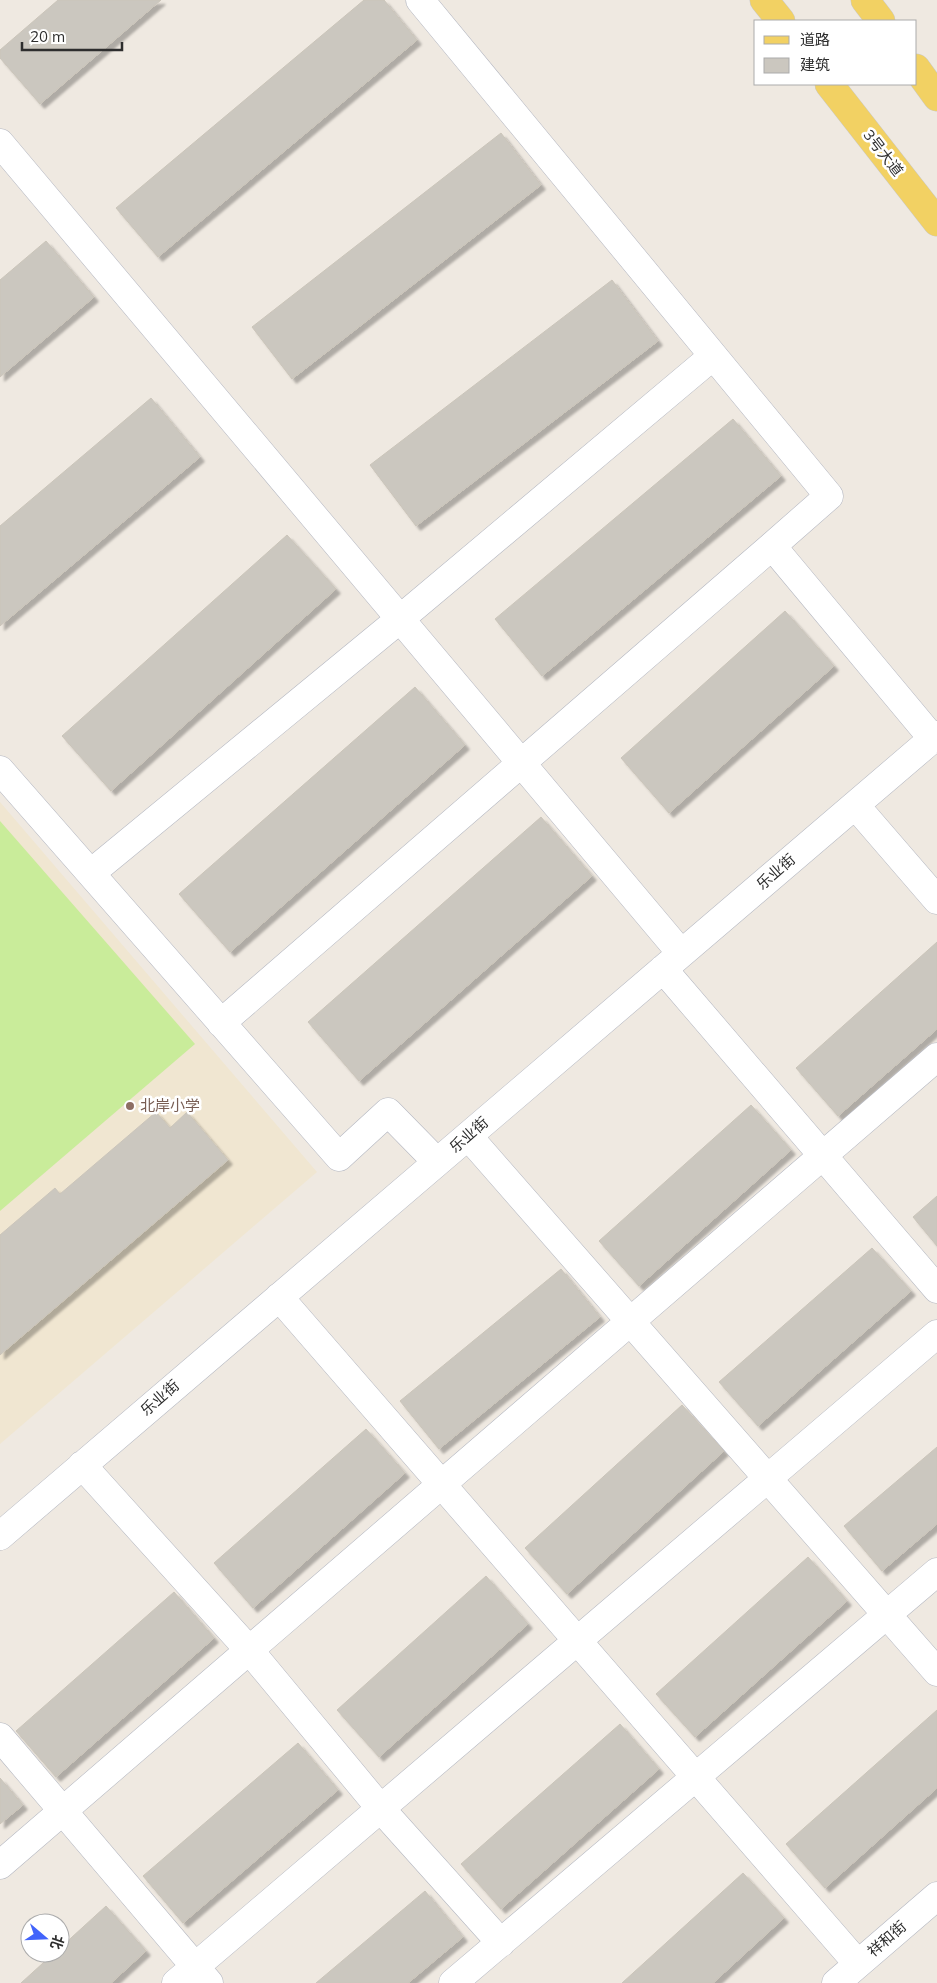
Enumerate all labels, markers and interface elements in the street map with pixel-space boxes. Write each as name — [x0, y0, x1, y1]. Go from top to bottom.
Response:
scale bar — [22, 20, 122, 52]
legend — [754, 20, 917, 85]
text: 20 m — [30, 27, 65, 46]
text: 道路 — [800, 30, 830, 49]
text: 建筑 — [800, 55, 830, 74]
street label: 3号大道 — [859, 126, 908, 180]
street label: 乐业街 — [752, 850, 799, 894]
place label: 北岸小学 — [140, 1096, 200, 1115]
marker: 北岸小学 — [124, 1100, 136, 1112]
street label: 乐业街 — [445, 1113, 492, 1157]
street label: 乐业街 — [136, 1376, 183, 1420]
north arrow — [20, 1913, 70, 1963]
street label: 祥和街 — [863, 1917, 910, 1961]
text: 北 — [47, 1933, 68, 1952]

